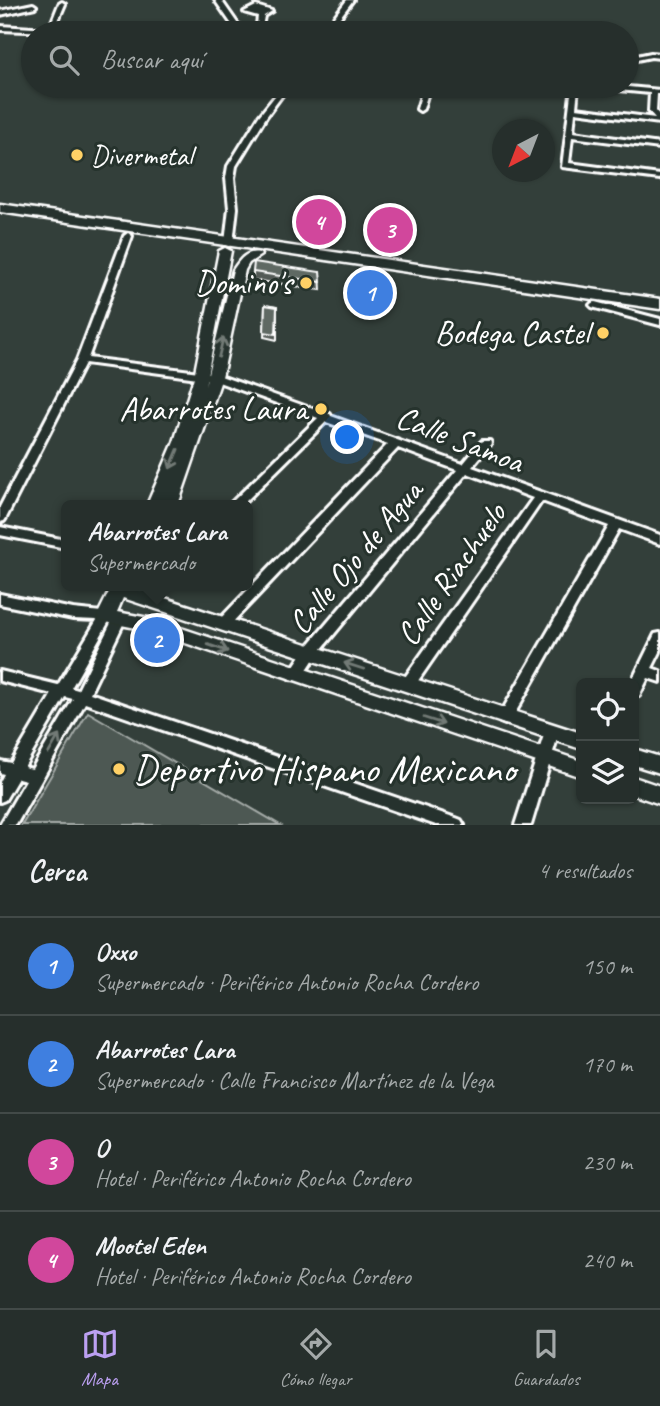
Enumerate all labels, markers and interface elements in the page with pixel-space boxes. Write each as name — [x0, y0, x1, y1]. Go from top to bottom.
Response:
search box — [21, 21, 639, 98]
icon: search — [45, 41, 83, 79]
text: Buscar aquí — [101, 43, 203, 76]
north arrow — [492, 119, 555, 182]
place label: Divermetal — [91, 138, 198, 173]
marker: Divermetal — [69, 147, 85, 163]
pin: 4 — [296, 196, 342, 248]
pin: 3 — [367, 204, 413, 256]
place label: Domino's — [195, 262, 295, 304]
pin: 1 — [347, 267, 393, 319]
marker: Domino's — [298, 275, 314, 291]
place label: Bodega Castel — [435, 312, 594, 354]
marker: Bodega Castel — [595, 325, 611, 341]
one-way arrow — [215, 336, 229, 359]
place label: Abarrotes Laura — [120, 388, 309, 430]
street label: Calle Samoa — [390, 396, 531, 483]
marker: Abarrotes Laura — [313, 401, 329, 417]
your location — [330, 420, 364, 454]
one-way arrow — [167, 448, 180, 470]
street label: Calle Ojo de Agua — [278, 469, 433, 643]
street label: Calle Riachuelo — [387, 493, 517, 653]
popup — [61, 500, 253, 591]
text: Abarrotes Lara — [87, 515, 227, 548]
text: Supermercado — [87, 548, 195, 577]
pin: 2 — [134, 614, 180, 666]
one-way arrow — [207, 643, 229, 655]
one-way arrow — [343, 659, 365, 671]
map controls — [576, 678, 639, 804]
button: locate — [576, 678, 639, 741]
one-way arrow — [423, 715, 445, 728]
one-way arrow — [47, 735, 61, 755]
button: layers — [576, 741, 639, 804]
place label: Deportivo Hispano Mexicano — [133, 744, 519, 794]
marker: Deportivo Hispano Mexicano — [111, 761, 127, 777]
text: Cerca — [28, 852, 86, 890]
text: 4 resultados — [538, 856, 632, 885]
text: Oxxo — [95, 935, 136, 968]
text: 1 — [46, 952, 56, 981]
text: 150 m — [583, 952, 632, 981]
text: Supermercado · Periférico Antonio Rocha Cordero — [95, 968, 478, 997]
text: Abarrotes Lara — [95, 1033, 235, 1066]
text: 2 — [46, 1050, 56, 1079]
text: 170 m — [583, 1050, 632, 1079]
text: Supermercado · Calle Francisco Martínez de la Vega — [95, 1066, 494, 1095]
text: O — [95, 1131, 108, 1164]
text: 3 — [46, 1148, 56, 1177]
text: 230 m — [583, 1148, 632, 1177]
text: Hotel · Periférico Antonio Rocha Cordero — [95, 1164, 411, 1193]
text: Mootel Eden — [95, 1229, 206, 1262]
text: 4 — [46, 1246, 56, 1275]
text: 240 m — [583, 1246, 632, 1275]
text: Hotel · Periférico Antonio Rocha Cordero — [95, 1262, 411, 1291]
tab: Mapa — [81, 1325, 119, 1391]
tab: Cómo llegar — [280, 1325, 352, 1391]
tab: Guardados — [513, 1325, 579, 1391]

